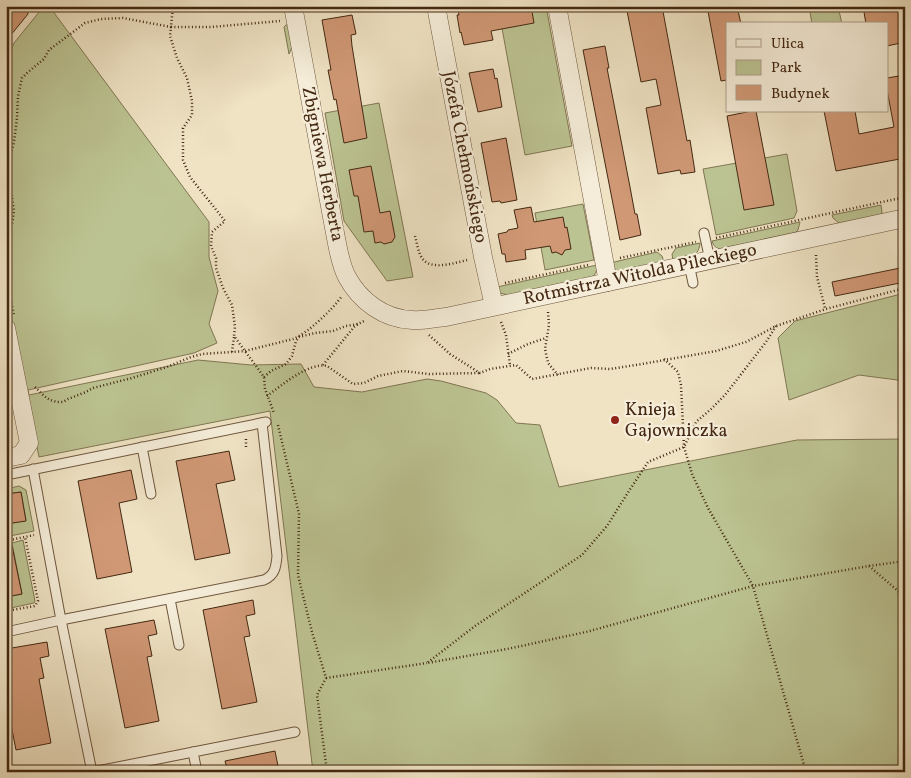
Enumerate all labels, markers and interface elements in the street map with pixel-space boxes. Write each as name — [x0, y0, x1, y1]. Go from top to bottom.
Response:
legend — [726, 22, 888, 112]
text: Ulica — [771, 34, 804, 55]
text: Park — [771, 58, 802, 79]
street label: Józefa Chełmońskiego — [435, 69, 493, 245]
street label: Zbigniewa Herberta — [295, 84, 349, 244]
text: Budynek — [771, 84, 830, 105]
street label: Rotmistrza Witolda Pileckiego — [521, 238, 759, 312]
place label: Knieja Gajowniczka — [625, 398, 728, 444]
marker: Knieja Gajowniczka — [609, 414, 621, 426]

